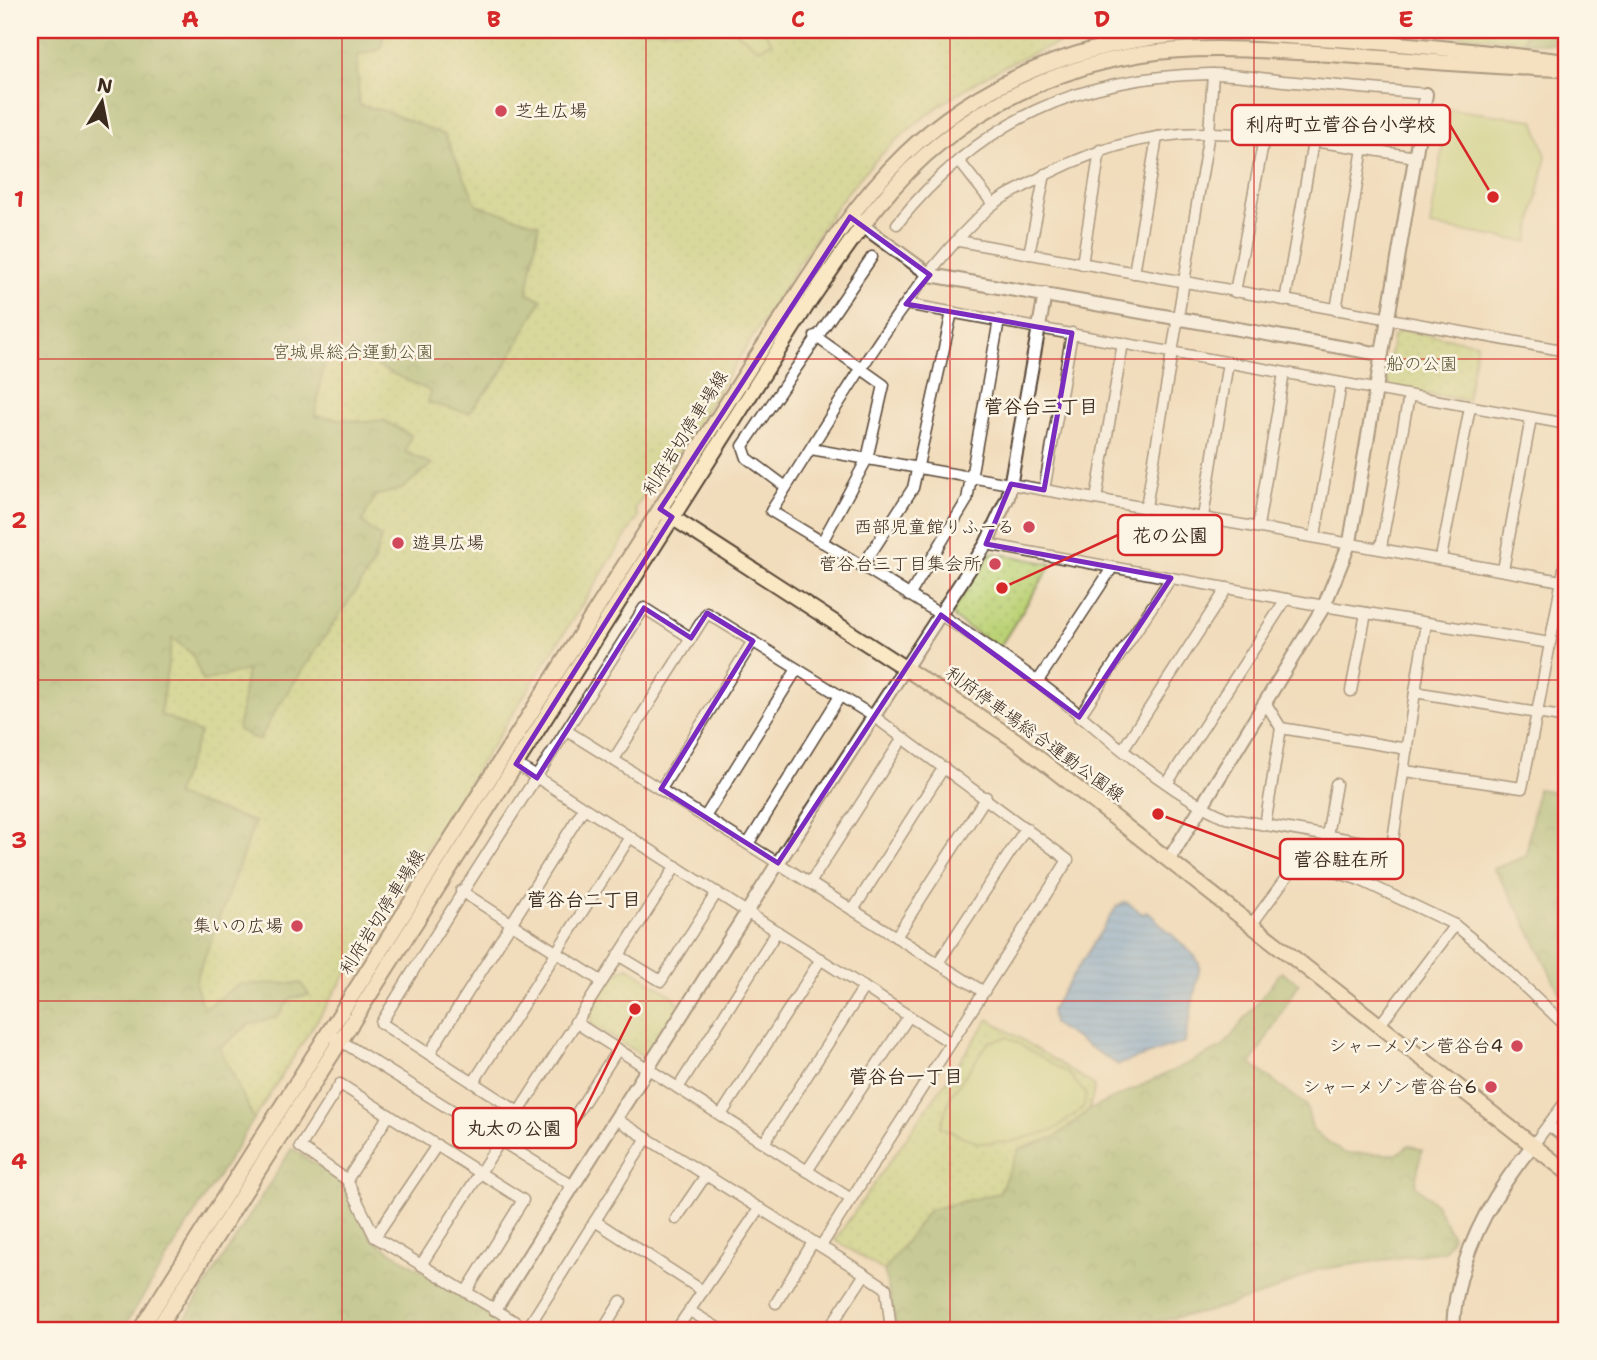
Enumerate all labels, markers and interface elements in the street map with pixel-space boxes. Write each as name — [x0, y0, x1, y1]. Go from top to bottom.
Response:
text: A — [181, 4, 199, 34]
text: B — [487, 4, 501, 34]
text: C — [791, 4, 805, 34]
text: D — [1094, 4, 1110, 34]
text: E — [1398, 4, 1414, 34]
north arrow — [66, 66, 136, 136]
text: N — [95, 72, 114, 99]
place label: 芝生広場 — [515, 99, 587, 123]
marker: 芝生広場 — [493, 103, 509, 119]
callout: 利府町立菅谷台小学校 — [1232, 105, 1450, 145]
text: 利府町立菅谷台小学校 — [1246, 112, 1436, 137]
text: 1 — [14, 184, 24, 214]
park label: 宮城県総合運動公園 — [272, 340, 434, 364]
park label: 船の公園 — [1386, 352, 1458, 376]
street label: 利府岩切停車場線 — [637, 366, 733, 500]
district label: 菅谷台三丁目 — [984, 394, 1098, 419]
text: 2 — [11, 505, 27, 535]
place label: 西部児童館りふーる — [854, 515, 1015, 539]
callout: 花の公園 — [1118, 515, 1222, 555]
marker: 西部児童館りふーる — [1021, 519, 1037, 535]
text: 花の公園 — [1132, 523, 1208, 548]
place label: 遊具広場 — [412, 531, 484, 555]
marker: 遊具広場 — [390, 535, 406, 551]
place label: 菅谷台三丁目集会所 — [819, 552, 981, 576]
marker: 菅谷台三丁目集会所 — [987, 556, 1003, 572]
street label: 利府停車場総合運動公園線 — [941, 661, 1129, 807]
text: 3 — [11, 825, 27, 855]
callout: 菅谷駐在所 — [1280, 839, 1403, 879]
street label: 利府岩切停車場線 — [334, 845, 430, 979]
text: 菅谷駐在所 — [1293, 847, 1389, 872]
district label: 菅谷台二丁目 — [527, 887, 641, 912]
place label: 集いの広場 — [193, 914, 283, 938]
marker: 集いの広場 — [289, 918, 305, 934]
place label: シャーメゾン菅谷台4 — [1328, 1034, 1503, 1058]
marker: シャーメゾン菅谷台4 — [1509, 1038, 1525, 1054]
district label: 菅谷台一丁目 — [849, 1064, 963, 1089]
place label: シャーメゾン菅谷台6 — [1302, 1075, 1477, 1099]
marker: シャーメゾン菅谷台6 — [1483, 1079, 1499, 1095]
callout: 丸太の公園 — [453, 1108, 576, 1148]
text: 丸太の公園 — [466, 1116, 562, 1141]
text: 4 — [11, 1146, 27, 1176]

